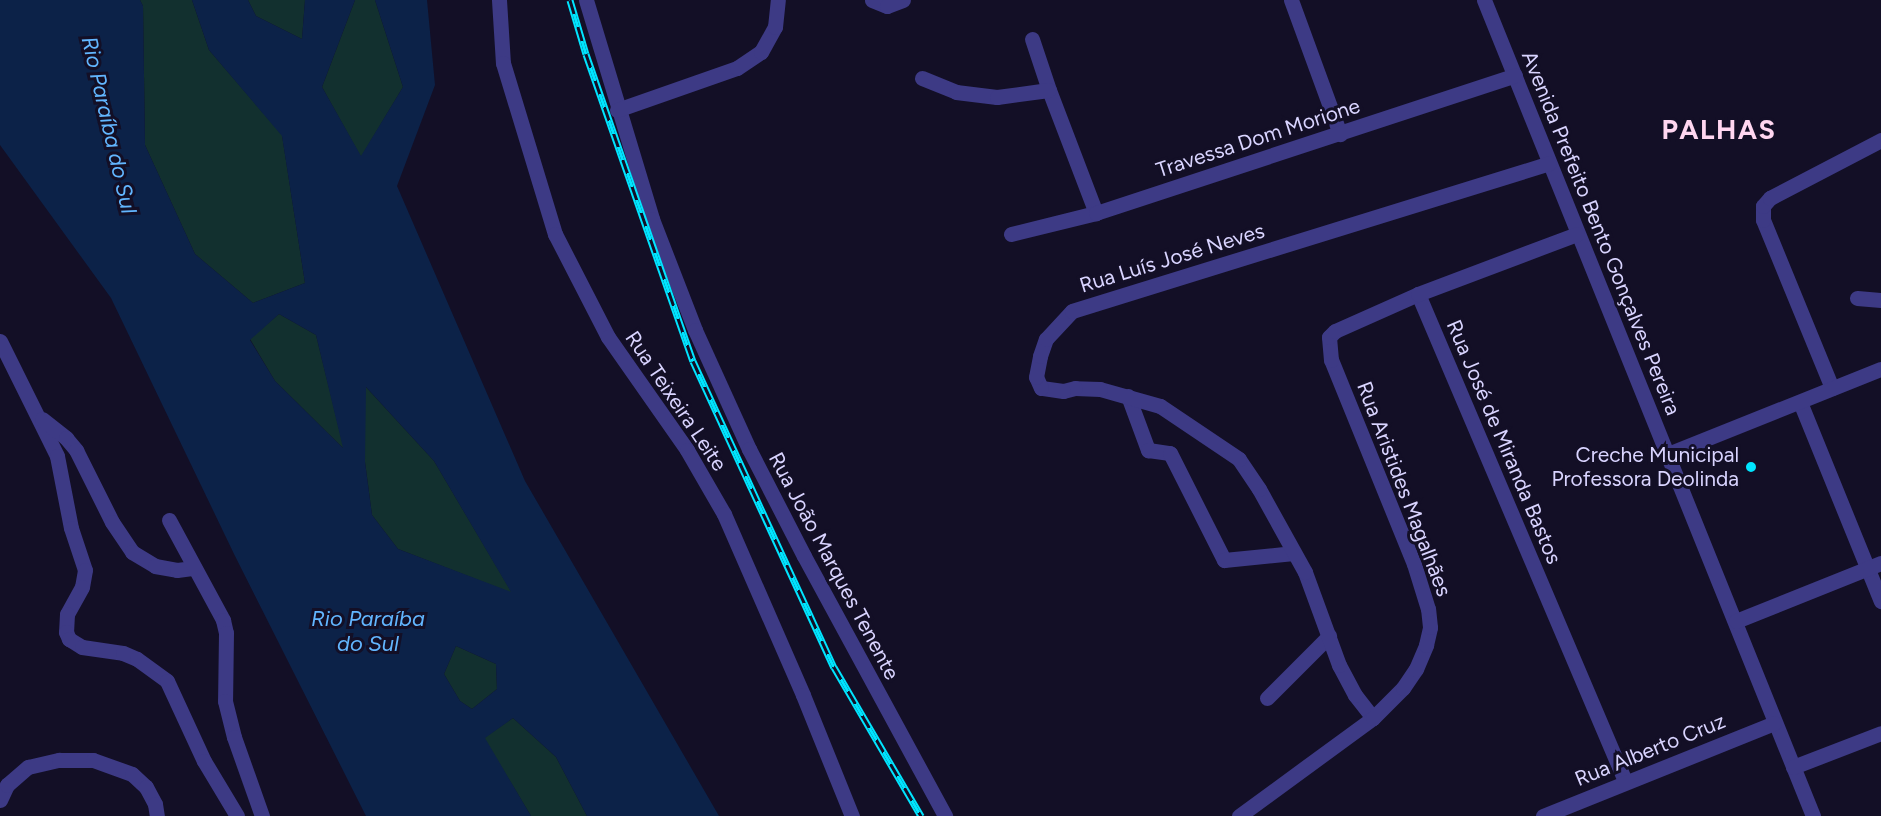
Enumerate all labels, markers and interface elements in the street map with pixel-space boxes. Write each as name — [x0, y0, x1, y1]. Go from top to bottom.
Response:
water label: Rio Paraíba do Sul — [76, 34, 142, 216]
street label: Avenida Prefeito Bento Gonçalves Pereira — [1516, 47, 1686, 419]
street label: Travessa Dom Morione — [1153, 93, 1363, 183]
district label: PALHAS — [1662, 114, 1776, 146]
street label: Rua Luís José Neves — [1076, 218, 1268, 298]
street label: Rua José de Miranda Bastos — [1441, 316, 1567, 568]
street label: Rua Teixeira Leite — [620, 326, 732, 476]
street label: Rua Aristides Magalhães — [1351, 378, 1457, 600]
place label: Creche Municipal Professora Deolinda — [1551, 442, 1739, 492]
street label: Rua João Marques Tenente — [763, 448, 905, 684]
marker: Creche Municipal Professora Deolinda — [1744, 460, 1758, 474]
water label: Rio Paraíba do Sul — [311, 605, 425, 656]
street label: Rua Alberto Cruz — [1571, 708, 1729, 792]

